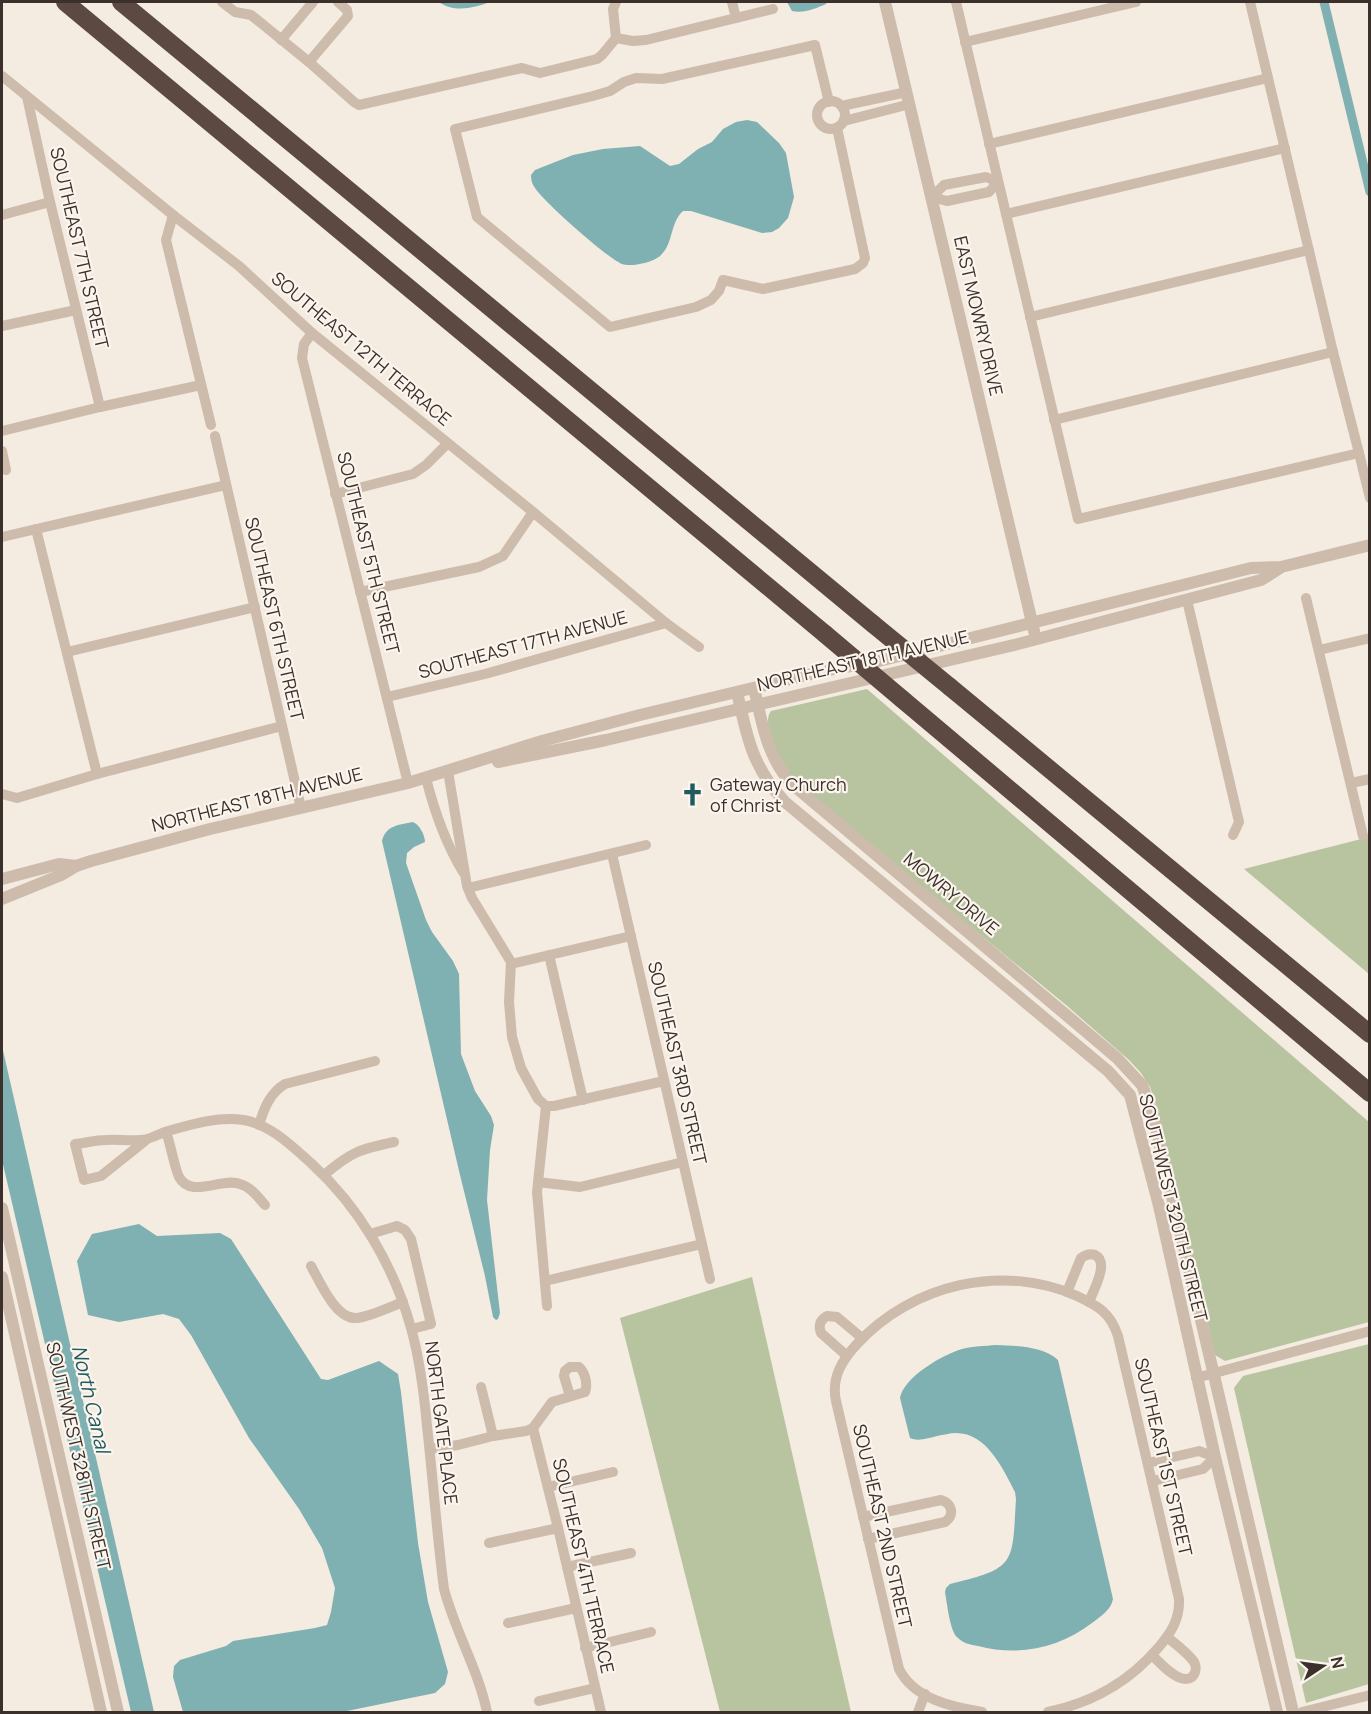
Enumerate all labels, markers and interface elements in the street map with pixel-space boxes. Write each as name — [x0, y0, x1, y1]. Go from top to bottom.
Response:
street label: SOUTHEAST 7TH STREET — [45, 145, 115, 351]
street label: EAST MOWRY DRIVE — [949, 233, 1009, 398]
street label: SOUTHEAST 12TH TERRACE — [267, 266, 457, 431]
street label: SOUTHEAST 5TH STREET — [332, 449, 406, 657]
street label: SOUTHEAST 6TH STREET — [240, 515, 310, 723]
street label: SOUTHEAST 17TH AVENUE — [416, 605, 630, 683]
street label: NORTHEAST 18TH AVENUE — [755, 624, 971, 696]
street label: NORTHEAST 18TH AVENUE — [149, 761, 365, 837]
place label: Gateway Church of Christ — [710, 772, 847, 817]
church icon: Gateway Church of Christ — [679, 782, 705, 808]
street label: MOWRY DRIVE — [899, 846, 1004, 940]
street label: SOUTHEAST 3RD STREET — [643, 959, 713, 1167]
street label: SOUTHWEST 320TH STREET — [1134, 1092, 1214, 1324]
street label: SOUTHWEST 328TH STREET — [41, 1340, 117, 1572]
street label: NORTH GATE PLACE — [420, 1340, 464, 1506]
water label: North Canal — [66, 1342, 118, 1458]
street label: SOUTHEAST 1ST STREET — [1130, 1355, 1198, 1558]
street label: SOUTHEAST 2ND STREET — [848, 1421, 918, 1630]
street label: SOUTHEAST 4TH TERRACE — [548, 1456, 620, 1676]
north arrow — [1293, 1636, 1353, 1696]
text: N — [1326, 1655, 1350, 1671]

